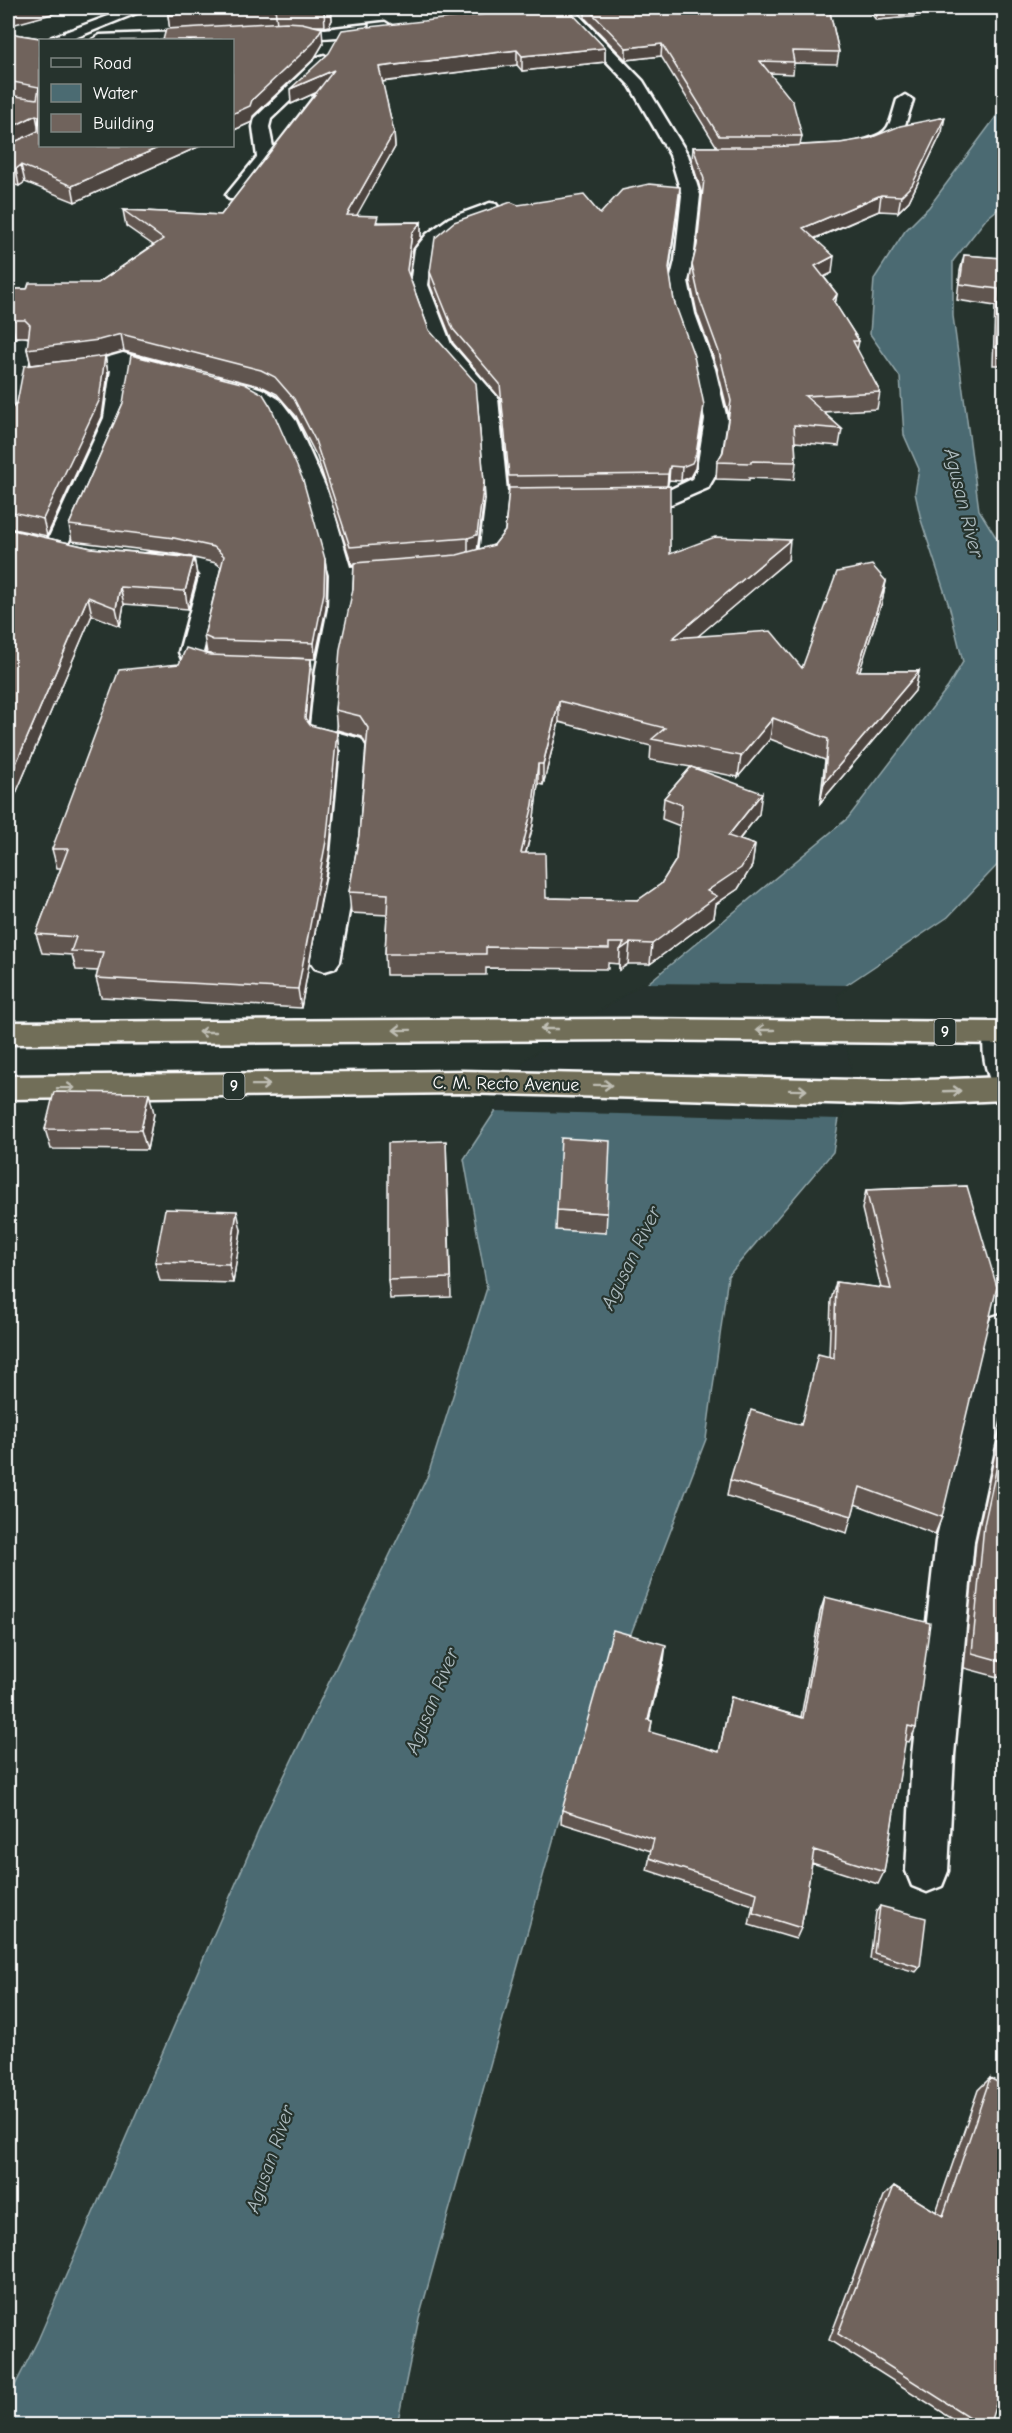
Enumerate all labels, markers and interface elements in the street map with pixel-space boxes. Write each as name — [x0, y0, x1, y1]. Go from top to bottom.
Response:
legend — [39, 39, 234, 147]
text: Road — [93, 53, 132, 74]
text: Water — [93, 83, 138, 104]
text: Building — [93, 113, 155, 134]
water label: Agusan River — [939, 445, 989, 561]
road number: 9 — [934, 1019, 956, 1045]
one-way arrow — [539, 1023, 559, 1035]
one-way arrow — [392, 1024, 412, 1035]
one-way arrow — [755, 1024, 775, 1036]
one-way arrow — [197, 1026, 217, 1038]
street label: C. M. Recto Avenue — [432, 1072, 580, 1096]
road number: 9 — [224, 1073, 244, 1099]
one-way arrow — [250, 1080, 270, 1091]
one-way arrow — [593, 1080, 613, 1091]
one-way arrow — [55, 1082, 75, 1093]
one-way arrow — [788, 1085, 808, 1096]
one-way arrow — [942, 1085, 962, 1097]
water label: Agusan River — [596, 1202, 666, 1314]
water label: Agusan River — [400, 1644, 464, 1758]
water label: Agusan River — [241, 2101, 299, 2217]

